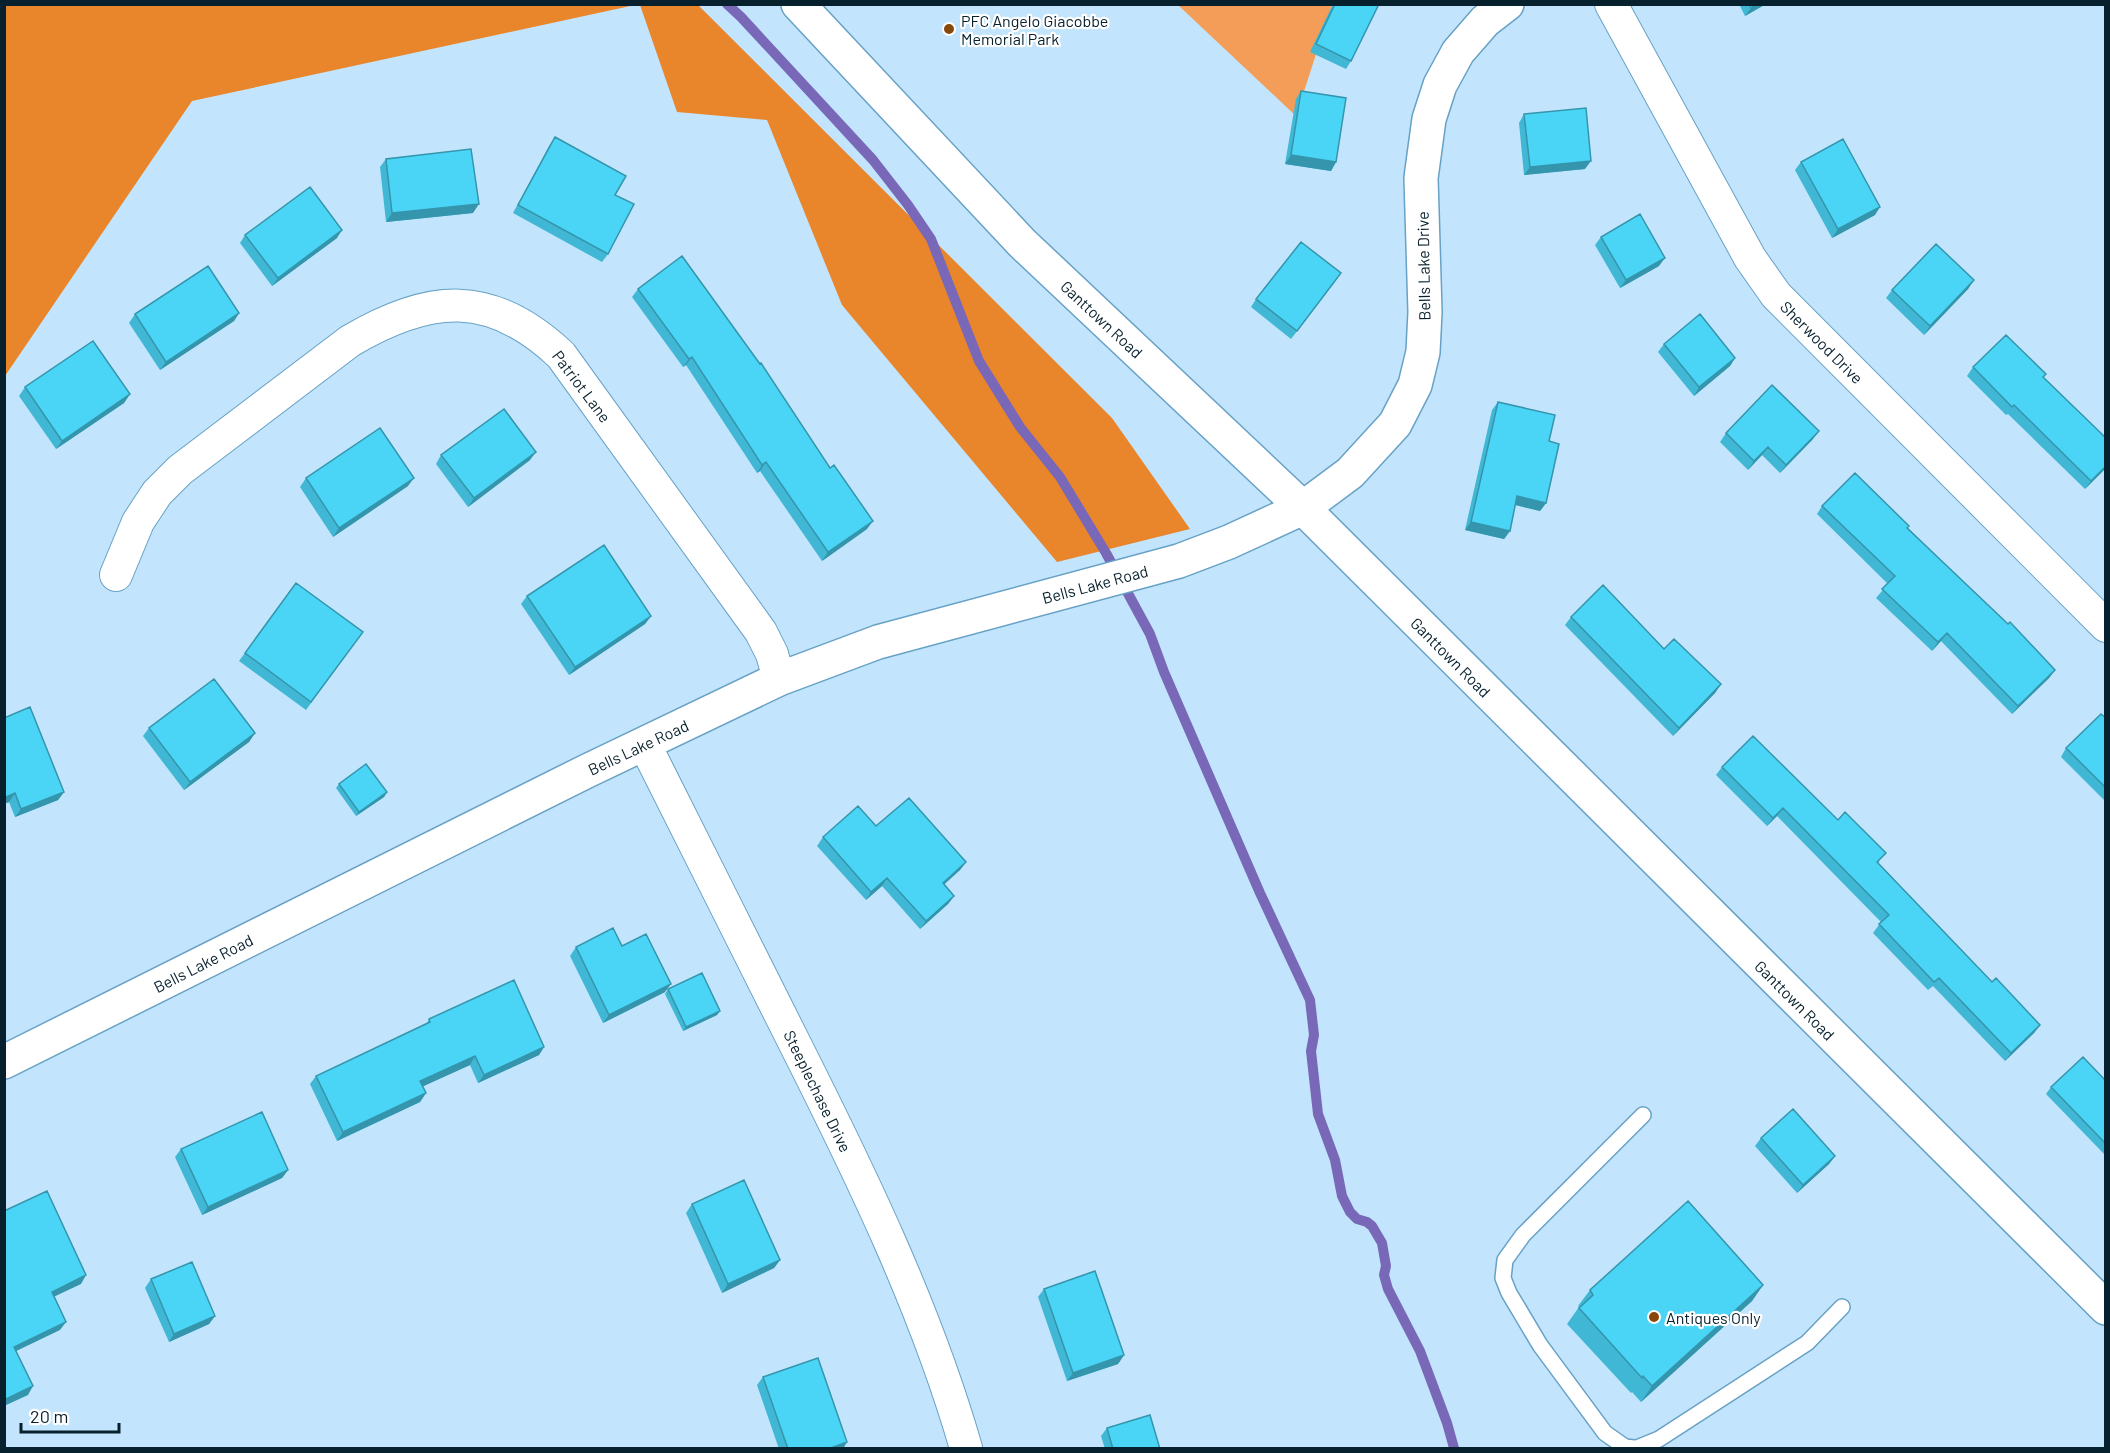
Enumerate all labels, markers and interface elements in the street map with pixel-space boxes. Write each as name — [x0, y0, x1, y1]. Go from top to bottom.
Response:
place label: PFC Angelo Giacobbe Memorial Park — [961, 11, 1108, 48]
marker: PFC Angelo Giacobbe Memorial Park — [942, 22, 956, 36]
street label: Bells Lake Drive — [1413, 211, 1433, 321]
street label: Ganttown Road — [1057, 276, 1147, 362]
street label: Sherwood Drive — [1777, 297, 1867, 387]
street label: Patriot Lane — [549, 346, 615, 426]
street label: Bells Lake Road — [1040, 561, 1150, 607]
street label: Ganttown Road — [1407, 613, 1495, 701]
street label: Bells Lake Road — [585, 715, 691, 779]
street label: Bells Lake Road — [150, 930, 256, 996]
street label: Ganttown Road — [1751, 956, 1839, 1044]
street label: Steeplechase Drive — [780, 1027, 856, 1155]
place label: Antiques Only — [1666, 1308, 1761, 1327]
marker: Antiques Only — [1647, 1310, 1661, 1324]
scale bar — [21, 1396, 118, 1434]
text: 20 m — [30, 1405, 68, 1427]

